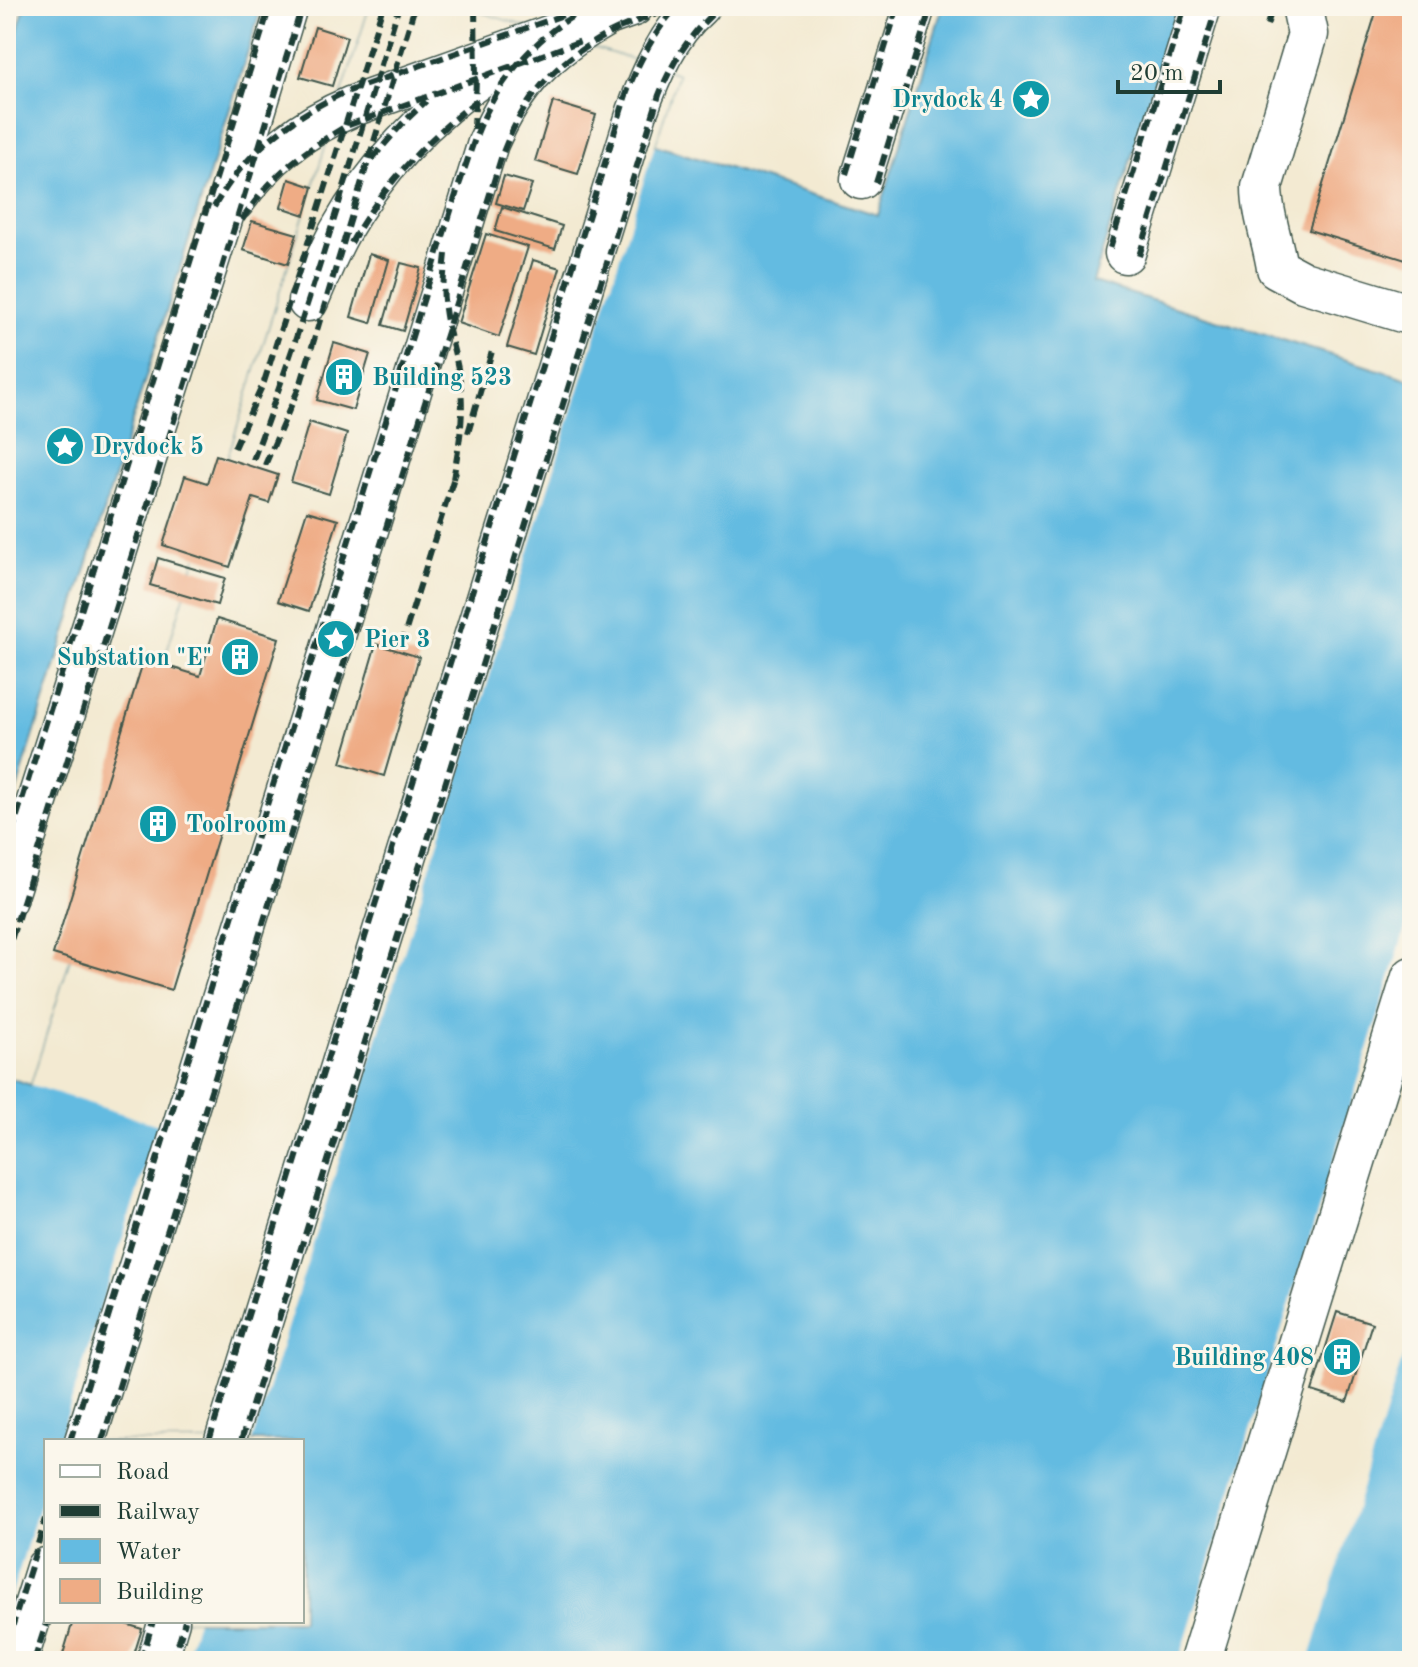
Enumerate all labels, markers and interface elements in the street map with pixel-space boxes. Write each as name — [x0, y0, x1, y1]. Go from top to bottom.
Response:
scale bar — [1118, 44, 1220, 94]
text: 20 m — [1130, 62, 1184, 86]
place icon: Drydock 4 — [1010, 78, 1052, 120]
place label: Drydock 4 — [892, 89, 1003, 113]
building icon: Building 523 — [323, 356, 365, 398]
place label: Building 523 — [372, 366, 512, 391]
place icon: Drydock 5 — [44, 425, 86, 467]
place label: Drydock 5 — [93, 435, 204, 460]
place icon: Pier 3 — [315, 618, 357, 660]
place label: Pier 3 — [364, 629, 430, 653]
building icon: Substation "E" — [219, 636, 261, 678]
place label: Substation "E" — [57, 647, 212, 671]
building icon: Toolroom — [137, 803, 179, 845]
place label: Toolroom — [186, 814, 287, 838]
building icon: Building 408 — [1321, 1336, 1363, 1378]
place label: Building 408 — [1174, 1347, 1314, 1371]
legend — [44, 1439, 304, 1623]
text: Road — [116, 1461, 169, 1485]
text: Railway — [116, 1501, 200, 1525]
text: Water — [116, 1541, 181, 1565]
text: Building — [116, 1581, 203, 1605]

